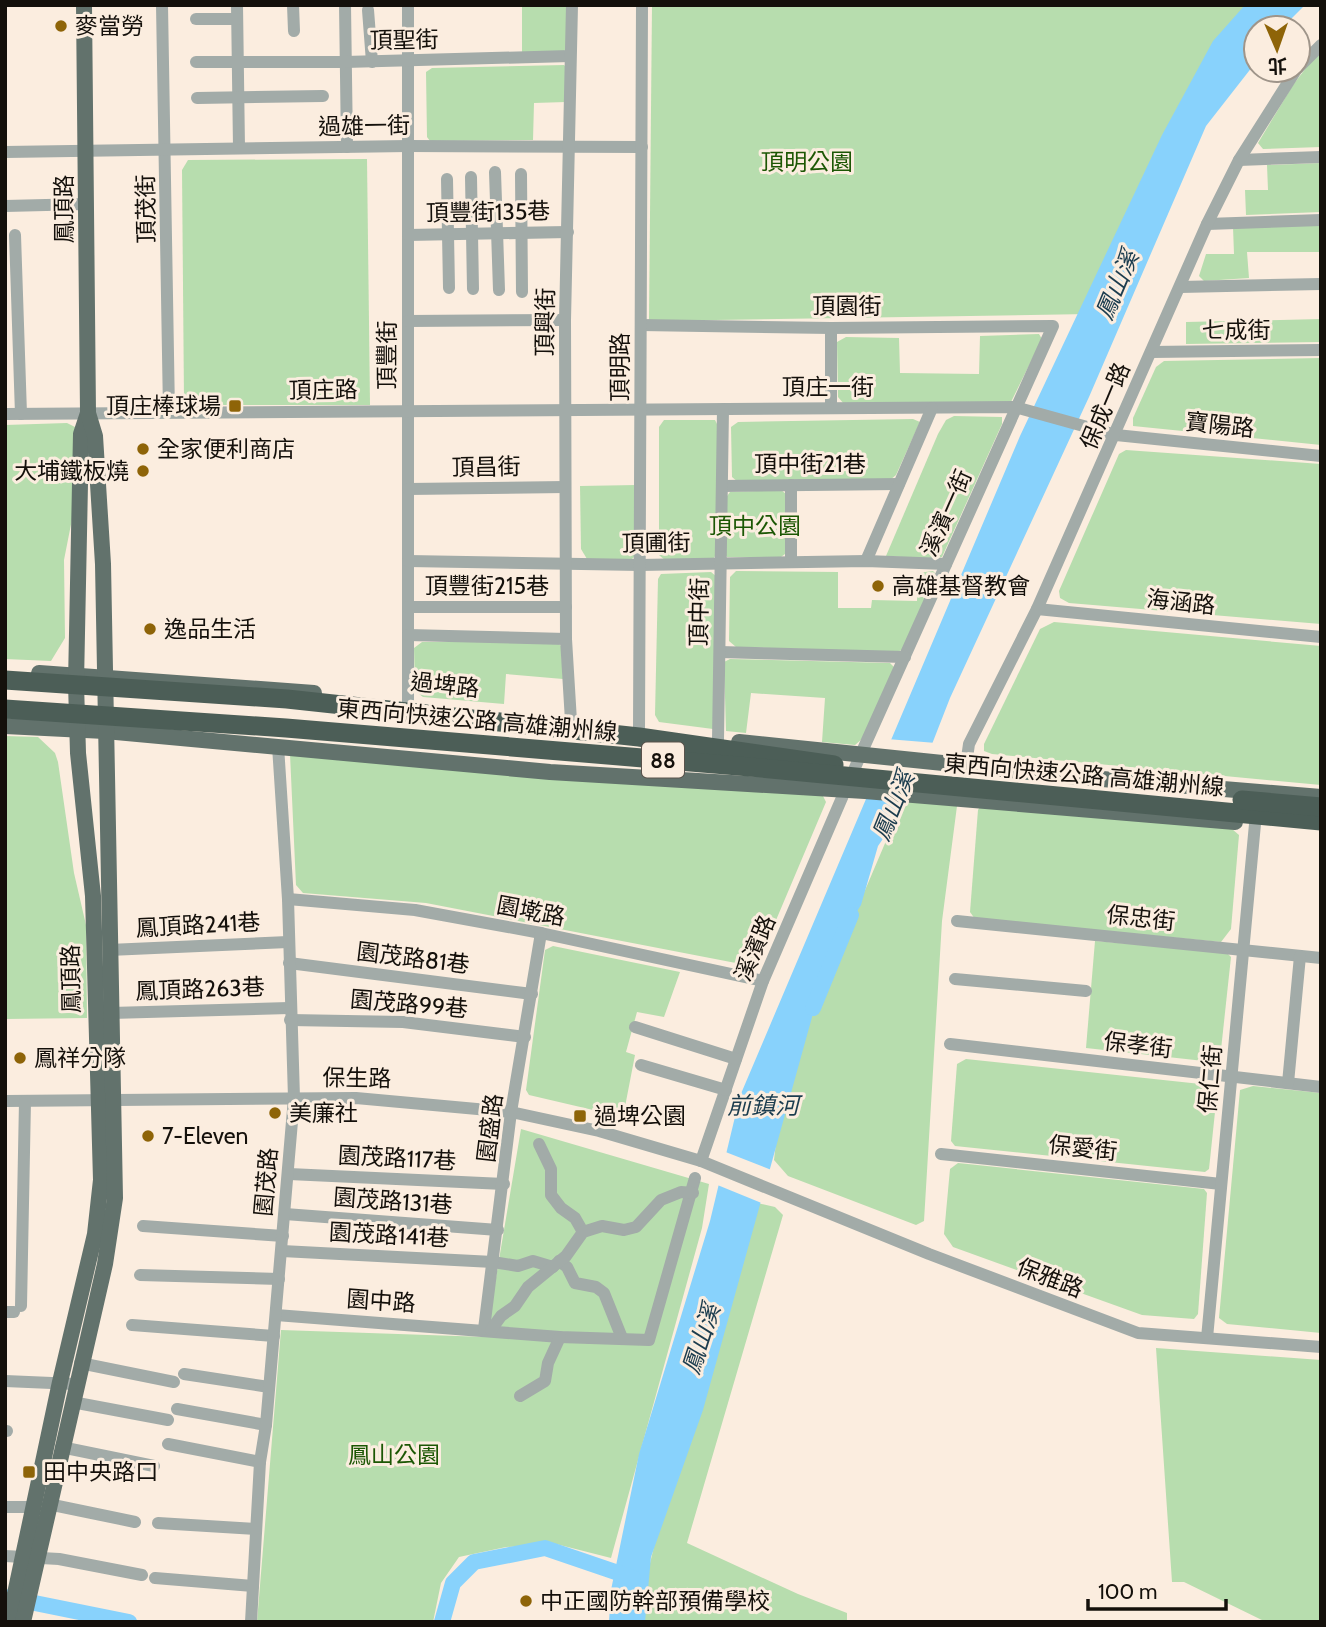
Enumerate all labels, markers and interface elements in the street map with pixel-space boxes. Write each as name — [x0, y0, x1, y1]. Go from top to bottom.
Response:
place label: 麥當勞 — [75, 12, 144, 40]
north arrow — [1242, 14, 1312, 84]
marker: 麥當勞 — [53, 18, 69, 34]
street label: 頂聖街 — [369, 25, 439, 55]
text: 北 — [1268, 54, 1287, 77]
street label: 過雄一街 — [318, 111, 410, 141]
park label: 頂明公園 — [761, 148, 853, 176]
street label: 頂茂街 — [131, 174, 161, 244]
street label: 鳳頂路 — [50, 175, 78, 244]
street label: 頂豐街135巷 — [426, 197, 550, 227]
water label: 鳳山溪 — [1090, 243, 1146, 324]
street label: 頂興街 — [530, 287, 560, 357]
street label: 頂園街 — [813, 292, 882, 320]
street label: 七成街 — [1202, 316, 1271, 344]
street label: 頂豐街 — [373, 321, 401, 390]
street label: 頂明路 — [606, 333, 634, 402]
street label: 保成一路 — [1074, 358, 1136, 454]
street label: 頂庄一街 — [782, 373, 874, 401]
street label: 頂庄路 — [288, 375, 358, 405]
place label: 頂庄棒球場 — [106, 392, 221, 420]
marker: 頂庄棒球場 — [227, 398, 243, 414]
street label: 寶陽路 — [1184, 407, 1256, 443]
place label: 全家便利商店 — [157, 435, 295, 463]
marker: 全家便利商店 — [135, 441, 151, 457]
street label: 頂中街21巷 — [754, 450, 866, 478]
street label: 頂昌街 — [451, 452, 521, 482]
place label: 大埔鐵板燒 — [14, 457, 129, 485]
marker: 大埔鐵板燒 — [135, 463, 151, 479]
street label: 溪濱一街 — [915, 465, 977, 561]
park label: 頂中公園 — [709, 512, 801, 540]
street label: 頂圃街 — [621, 528, 691, 558]
street label: 頂豐街215巷 — [425, 572, 549, 600]
place label: 高雄基督教會 — [892, 572, 1030, 600]
street label: 頂中街 — [684, 577, 714, 647]
marker: 高雄基督教會 — [870, 578, 886, 594]
street label: 海涵路 — [1145, 584, 1217, 620]
place label: 逸品生活 — [164, 615, 256, 643]
marker: 逸品生活 — [142, 621, 158, 637]
street label: 過埤路 — [409, 667, 481, 703]
street label: 東西向快速公路 高雄潮州線 — [336, 694, 618, 746]
road number: 88 — [642, 742, 684, 778]
street label: 東西向快速公路 高雄潮州線 — [943, 749, 1225, 801]
water label: 鳳山溪 — [866, 764, 921, 845]
street label: 園墘路 — [494, 891, 568, 931]
street label: 保忠街 — [1105, 900, 1177, 936]
street label: 鳳頂路241巷 — [135, 908, 261, 942]
street label: 溪濱路 — [729, 911, 781, 985]
street label: 園茂路81巷 — [355, 937, 471, 979]
street label: 鳳頂路 — [56, 944, 86, 1014]
street label: 鳳頂路263巷 — [135, 973, 265, 1005]
street label: 園茂路99巷 — [349, 985, 469, 1023]
street label: 保孝街 — [1102, 1027, 1174, 1063]
street label: 保仁街 — [1193, 1043, 1227, 1115]
place label: 鳳祥分隊 — [34, 1044, 126, 1072]
marker: 鳳祥分隊 — [12, 1050, 28, 1066]
street label: 保生路 — [322, 1063, 392, 1093]
water label: 前鎮河 — [727, 1091, 803, 1120]
street label: 園盛路 — [472, 1092, 508, 1164]
place label: 美廉社 — [289, 1099, 358, 1127]
place label: 過埤公園 — [594, 1102, 686, 1130]
marker: 美廉社 — [267, 1105, 283, 1121]
marker: 過埤公園 — [572, 1108, 588, 1124]
place label: 7-Eleven — [162, 1122, 248, 1150]
marker: 7-Eleven — [140, 1128, 156, 1144]
street label: 保愛街 — [1047, 1130, 1119, 1166]
street label: 園茂路117巷 — [337, 1141, 457, 1175]
street label: 園茂路 — [249, 1146, 283, 1218]
street label: 園茂路131巷 — [332, 1183, 454, 1219]
street label: 園茂路141巷 — [328, 1218, 450, 1252]
street label: 保雅路 — [1013, 1253, 1087, 1303]
street label: 園中路 — [346, 1285, 416, 1317]
water label: 鳳山溪 — [676, 1297, 727, 1378]
park label: 鳳山公園 — [348, 1441, 440, 1469]
place label: 田中央路口 — [43, 1458, 158, 1486]
marker: 田中央路口 — [21, 1464, 37, 1480]
scale bar — [1088, 1568, 1226, 1612]
text: 100 m — [1098, 1579, 1157, 1604]
place label: 中正國防幹部預備學校 — [540, 1587, 770, 1615]
marker: 中正國防幹部預備學校 — [518, 1593, 534, 1609]

